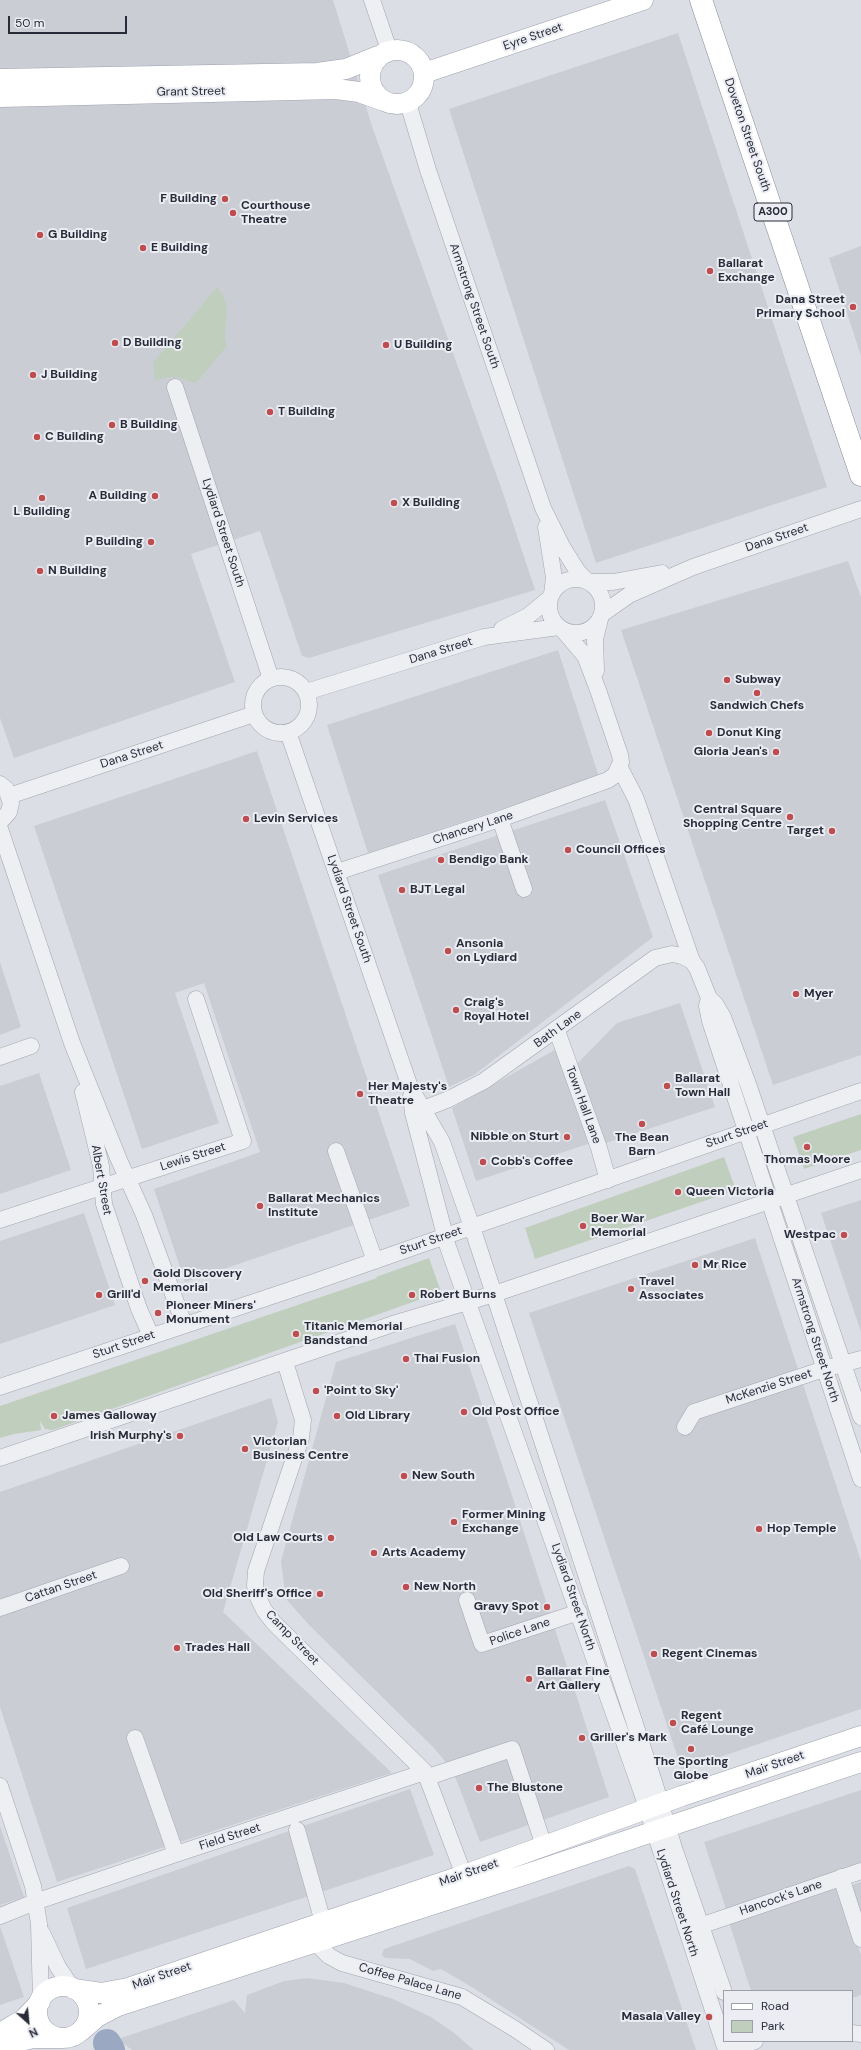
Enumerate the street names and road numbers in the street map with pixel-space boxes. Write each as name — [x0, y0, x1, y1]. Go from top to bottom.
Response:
street label: Eyre Street — [501, 20, 565, 54]
street label: Doveton Street South — [721, 76, 773, 194]
street label: Grant Street — [156, 84, 226, 100]
road number: A300 — [754, 203, 792, 221]
street label: Armstrong Street South — [446, 242, 502, 370]
street label: Lydiard Street South — [199, 477, 247, 589]
street label: Dana Street — [744, 521, 810, 555]
street label: Dana Street — [408, 635, 474, 667]
street label: Dana Street — [99, 738, 165, 772]
street label: Chancery Lane — [431, 808, 515, 848]
street label: Lydiard Street South — [324, 853, 374, 965]
street label: Bath Lane — [532, 1007, 584, 1051]
street label: Town Hall Lane — [562, 1064, 604, 1146]
street label: Sturt Street — [704, 1117, 770, 1151]
street label: Lewis Street — [158, 1140, 228, 1174]
street label: Albert Street — [88, 1144, 114, 1216]
street label: Sturt Street — [398, 1224, 464, 1258]
street label: Armstrong Street North — [788, 1276, 842, 1404]
street label: Sturt Street — [91, 1328, 157, 1362]
street label: McKenzie Street — [724, 1366, 814, 1408]
street label: Lydiard Street North — [548, 1542, 598, 1652]
street label: Cattan Street — [23, 1568, 99, 1606]
street label: Camp Street — [262, 1608, 322, 1668]
street label: Police Lane — [488, 1615, 552, 1649]
street label: Mair Street — [744, 1748, 806, 1782]
street label: Field Street — [198, 1820, 262, 1854]
street label: Lydiard Street North — [653, 1847, 701, 1959]
street label: Mair Street — [438, 1856, 500, 1890]
street label: Hancock's Lane — [738, 1877, 824, 1919]
street label: Mair Street — [131, 1959, 193, 1993]
street label: Coffee Palace Lane — [357, 1960, 463, 2004]

